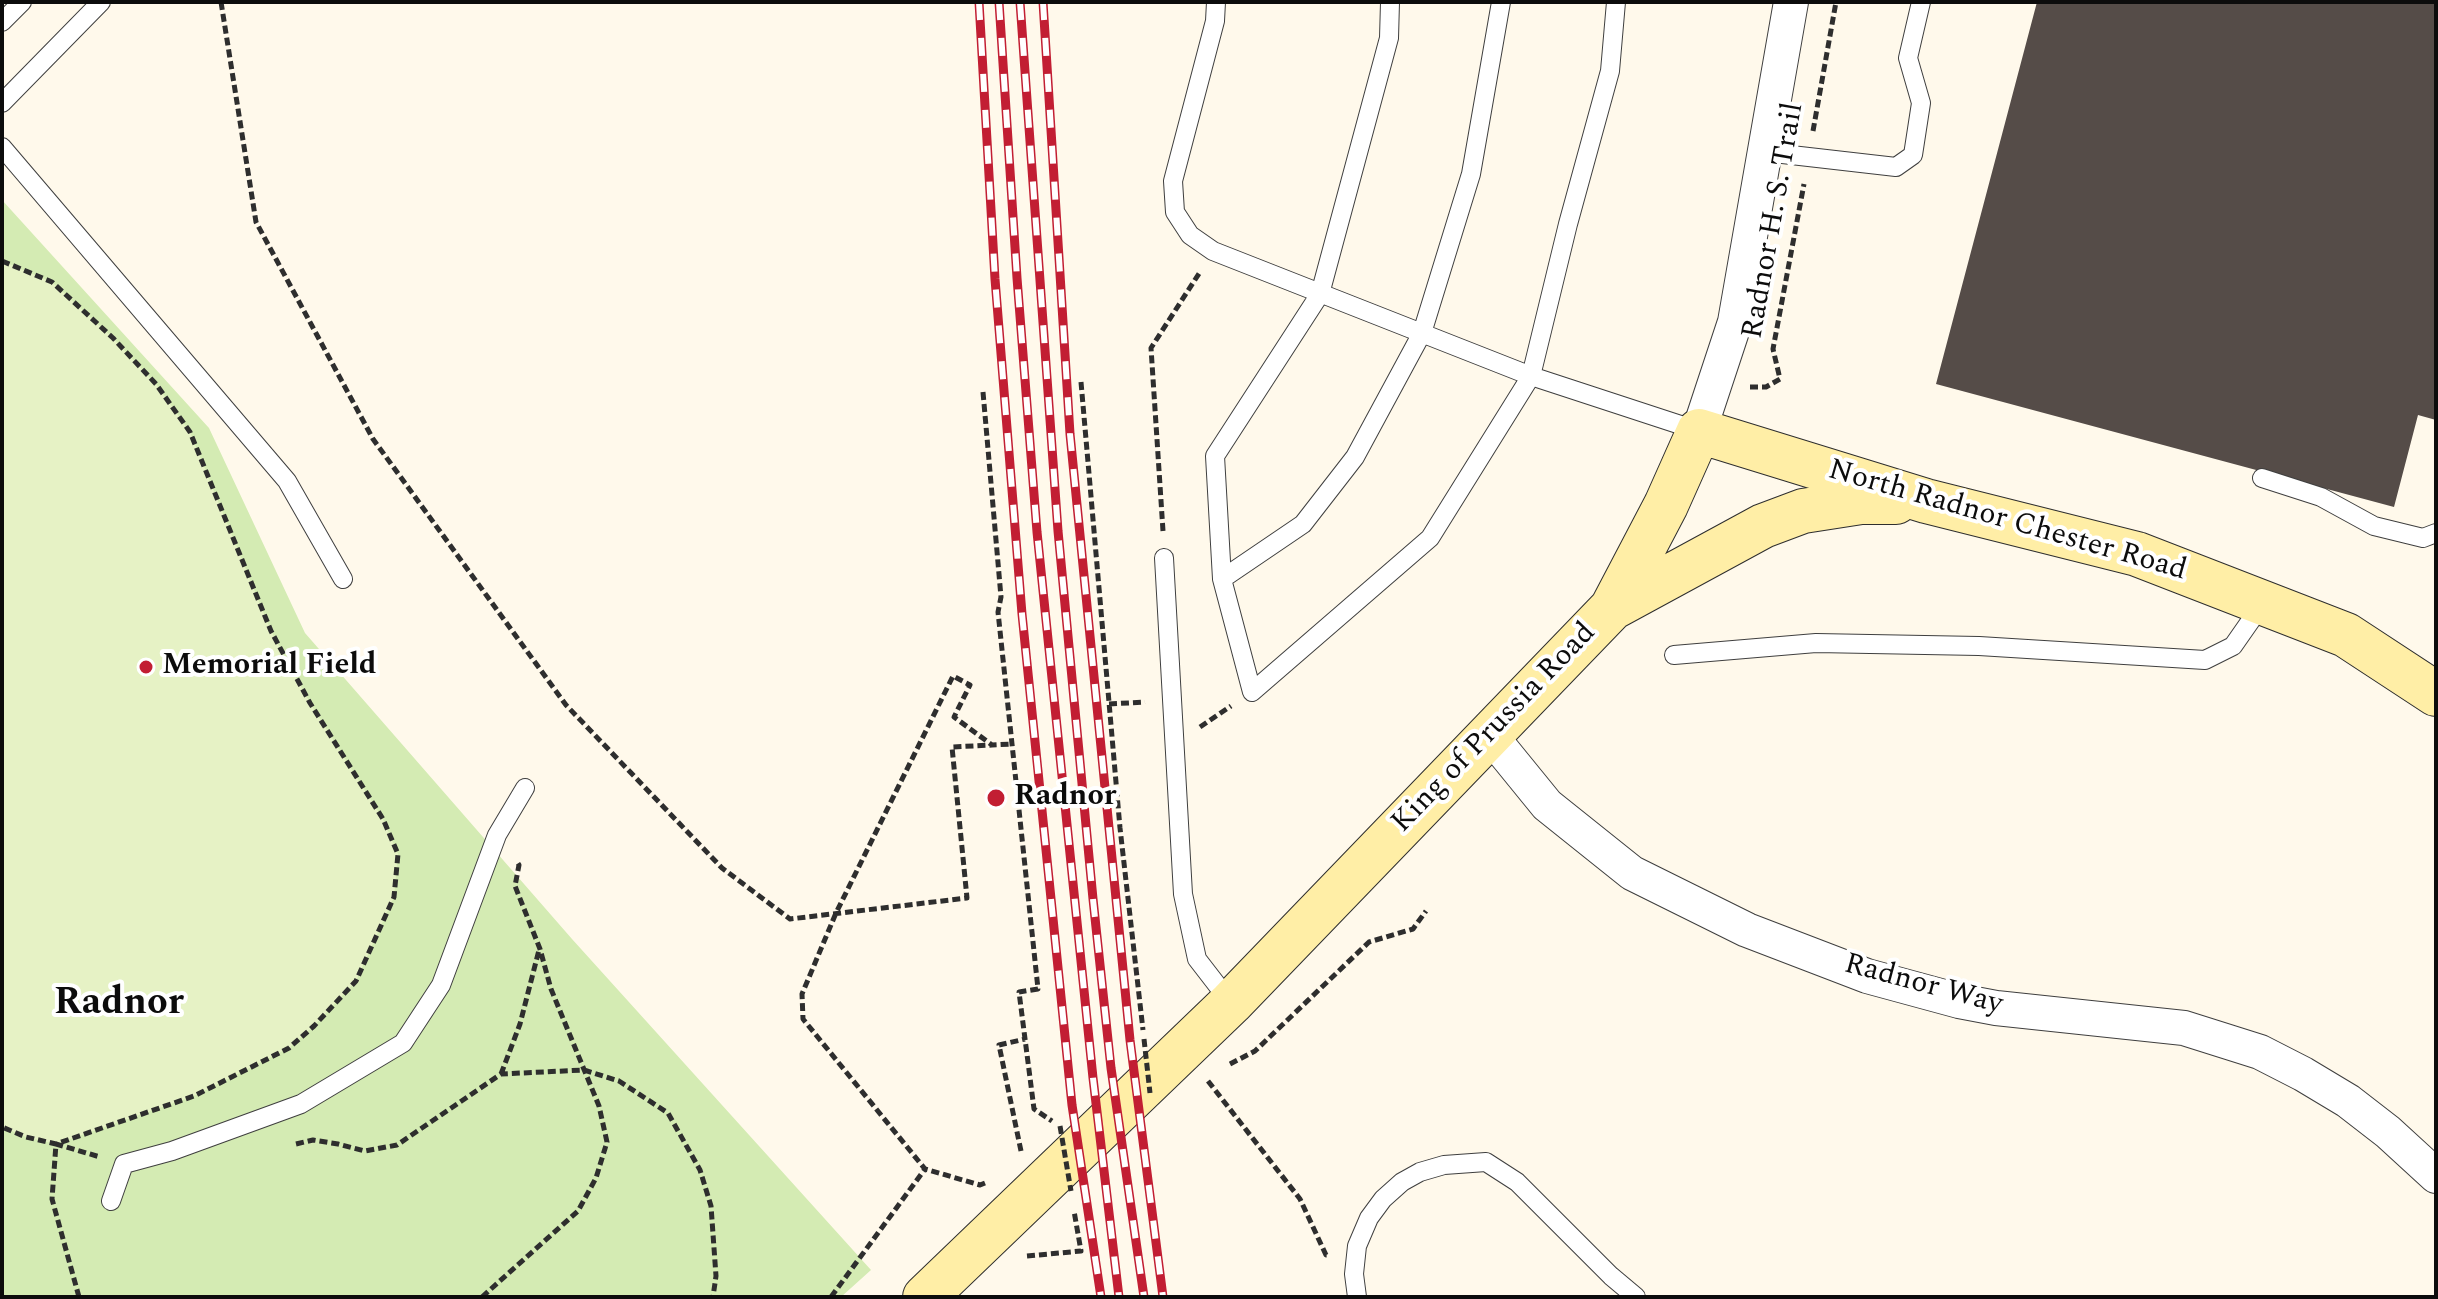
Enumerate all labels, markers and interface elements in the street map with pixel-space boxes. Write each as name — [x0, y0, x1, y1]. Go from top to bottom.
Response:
street label: Radnor H. S. Trail — [1737, 100, 1813, 342]
street label: North Radnor Chester Road — [1824, 454, 2190, 590]
street label: King of Prussia Road — [1385, 616, 1605, 842]
place label: Memorial Field — [162, 649, 377, 685]
marker: Memorial Field — [137, 658, 155, 676]
place label: Radnor — [1014, 780, 1117, 816]
marker: Radnor — [985, 787, 1007, 809]
street label: Radnor Way — [1840, 948, 2006, 1024]
district label: Radnor — [54, 983, 184, 1029]

